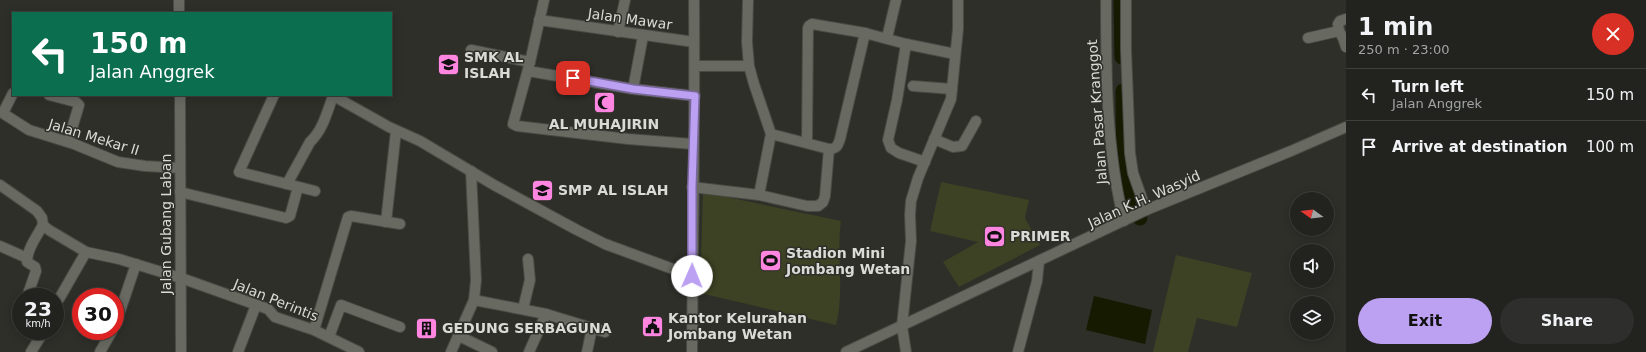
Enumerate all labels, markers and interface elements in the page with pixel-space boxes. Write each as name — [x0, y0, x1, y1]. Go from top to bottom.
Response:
street label: Jalan Mawar — [586, 5, 673, 33]
text: 1 min — [1358, 13, 1433, 41]
button: close — [1592, 13, 1634, 55]
text: 150 m — [90, 27, 187, 60]
icon: left — [24, 28, 76, 80]
street label: Jalan Pasar Kranggot — [1084, 39, 1110, 186]
text: 250 m · 23:00 — [1358, 42, 1449, 57]
place label: SMK AL ISLAH — [464, 49, 524, 81]
school or university icon: SMK AL ISLAH — [435, 52, 461, 78]
text: Jalan Anggrek — [90, 61, 215, 82]
pin — [556, 61, 590, 95]
icon: arrive — [562, 67, 584, 89]
text: Turn left — [1392, 78, 1464, 96]
icon: left — [1358, 84, 1380, 106]
text: 150 m — [1586, 86, 1634, 104]
mosque icon: AL MUHAJIRIN — [591, 89, 617, 115]
text: Jalan Anggrek — [1392, 96, 1482, 111]
street label: Jalan Mekar II — [46, 115, 141, 158]
place label: AL MUHAJIRIN — [549, 116, 659, 132]
icon: arrive — [1358, 136, 1380, 158]
text: Arrive at destination — [1392, 138, 1567, 156]
text: 100 m — [1586, 138, 1634, 156]
street label: Jalan Gubang Laban — [158, 154, 174, 295]
street label: Jalan K.H. Wasyid — [1084, 167, 1203, 231]
school or university icon: SMP AL ISLAH — [530, 177, 556, 203]
place label: SMP AL ISLAH — [558, 182, 669, 198]
north arrow — [1290, 192, 1334, 236]
map controls — [1290, 192, 1334, 340]
sports icon: PRIMER — [982, 223, 1008, 249]
place label: PRIMER — [1010, 228, 1071, 244]
button: sound — [1290, 244, 1334, 288]
place label: Stadion Mini Jombang Wetan — [785, 245, 910, 277]
sports icon: Stadion Mini Jombang Wetan — [758, 248, 784, 274]
position arrow — [671, 255, 713, 297]
street label: Jalan Perintis — [230, 275, 321, 324]
speed limit sign: 30 — [72, 288, 124, 340]
button: layers — [1290, 296, 1334, 340]
text: 23 — [24, 297, 52, 321]
button: Exit — [1358, 298, 1492, 344]
button: Share — [1500, 298, 1634, 344]
place label: Kantor Kelurahan Jombang Wetan — [667, 310, 807, 342]
public building icon: Kantor Kelurahan Jombang Wetan — [639, 313, 665, 339]
building icon: GEDUNG SERBAGUNA — [413, 315, 439, 341]
text: km/h — [25, 318, 51, 329]
place label: GEDUNG SERBAGUNA — [442, 320, 612, 336]

